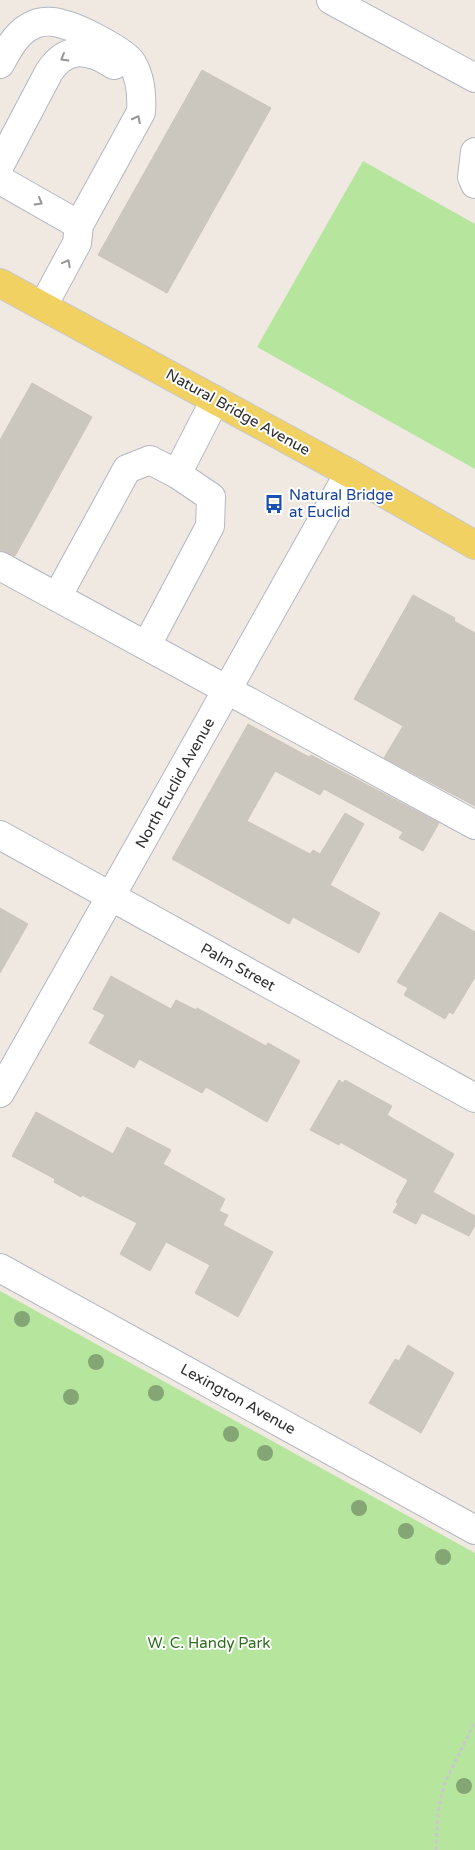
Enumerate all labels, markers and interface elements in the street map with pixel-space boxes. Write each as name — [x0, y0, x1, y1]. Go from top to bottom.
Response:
one-way arrow — [60, 51, 69, 61]
one-way arrow — [131, 115, 141, 124]
one-way arrow — [34, 196, 43, 206]
one-way arrow — [60, 260, 70, 269]
street label: Natural Bridge Avenue — [163, 365, 313, 459]
place label: Natural Bridge at Euclid — [289, 486, 393, 521]
bus stop icon: Natural Bridge at Euclid — [263, 493, 285, 515]
street label: North Euclid Avenue — [132, 715, 218, 851]
street label: Palm Street — [198, 939, 279, 995]
street label: Lexington Avenue — [177, 1360, 299, 1438]
park label: W. C. Handy Park — [148, 1634, 270, 1652]

